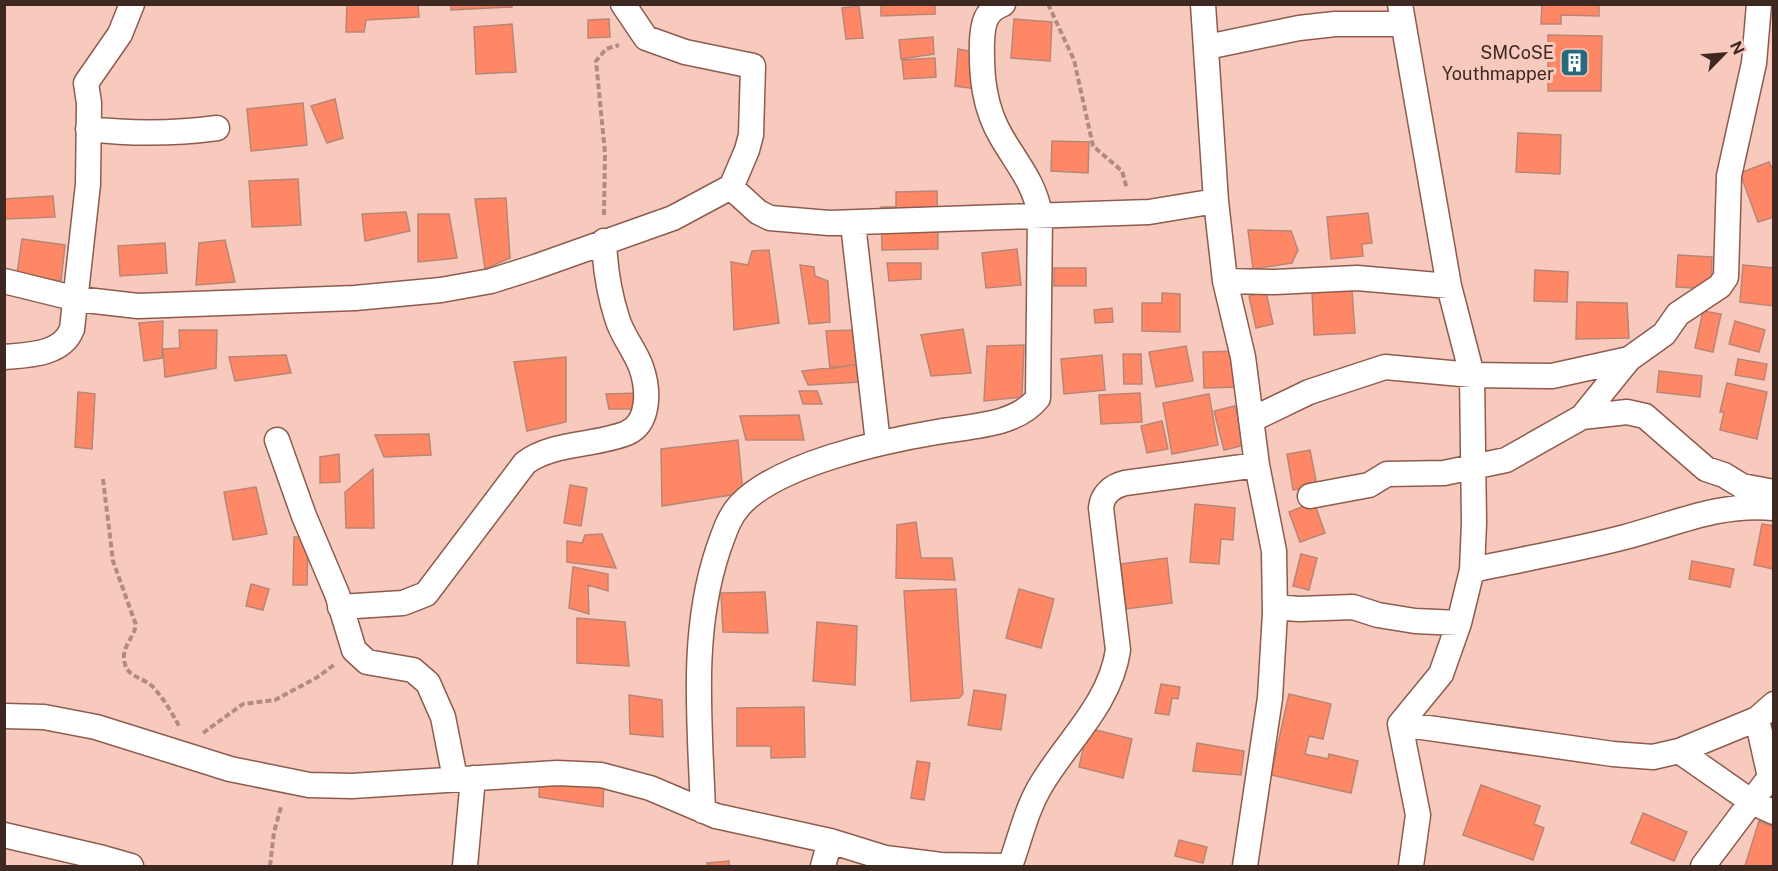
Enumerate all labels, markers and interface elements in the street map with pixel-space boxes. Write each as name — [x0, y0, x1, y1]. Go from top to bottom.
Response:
north arrow — [1694, 24, 1754, 84]
text: N — [1726, 38, 1748, 58]
place label: SMCoSE Youthmapper — [1442, 42, 1554, 84]
building icon: SMCoSE Youthmapper — [1559, 47, 1591, 79]

